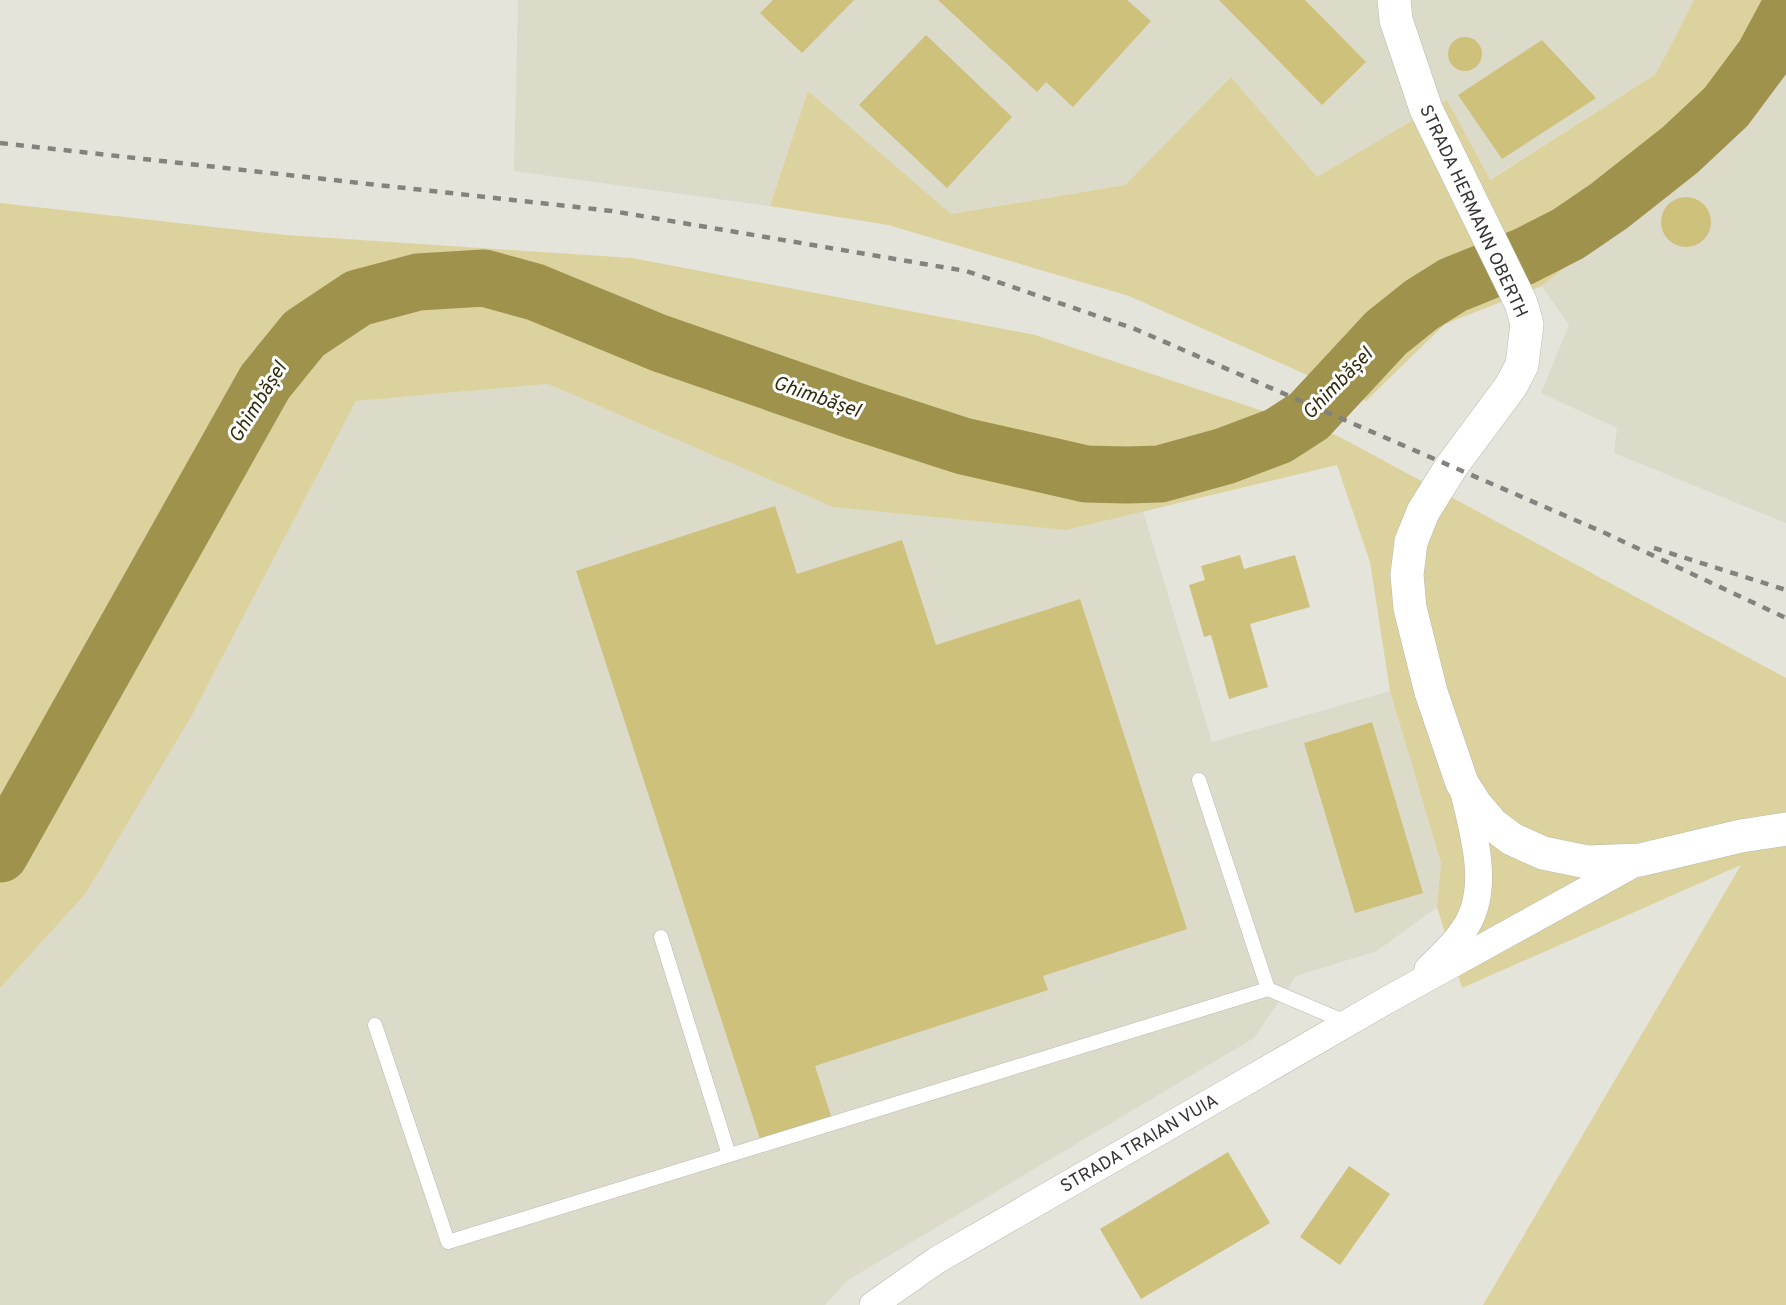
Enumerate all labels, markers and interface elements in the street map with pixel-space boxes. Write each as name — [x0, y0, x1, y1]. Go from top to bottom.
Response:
street label: STRADA HERMANN OBERTH — [1413, 102, 1532, 322]
water label: Ghimbășel — [1298, 342, 1380, 426]
water label: Ghimbășel — [224, 357, 294, 448]
water label: Ghimbășel — [769, 371, 864, 425]
street label: STRADA TRAIAN VUIA — [1057, 1090, 1223, 1199]

